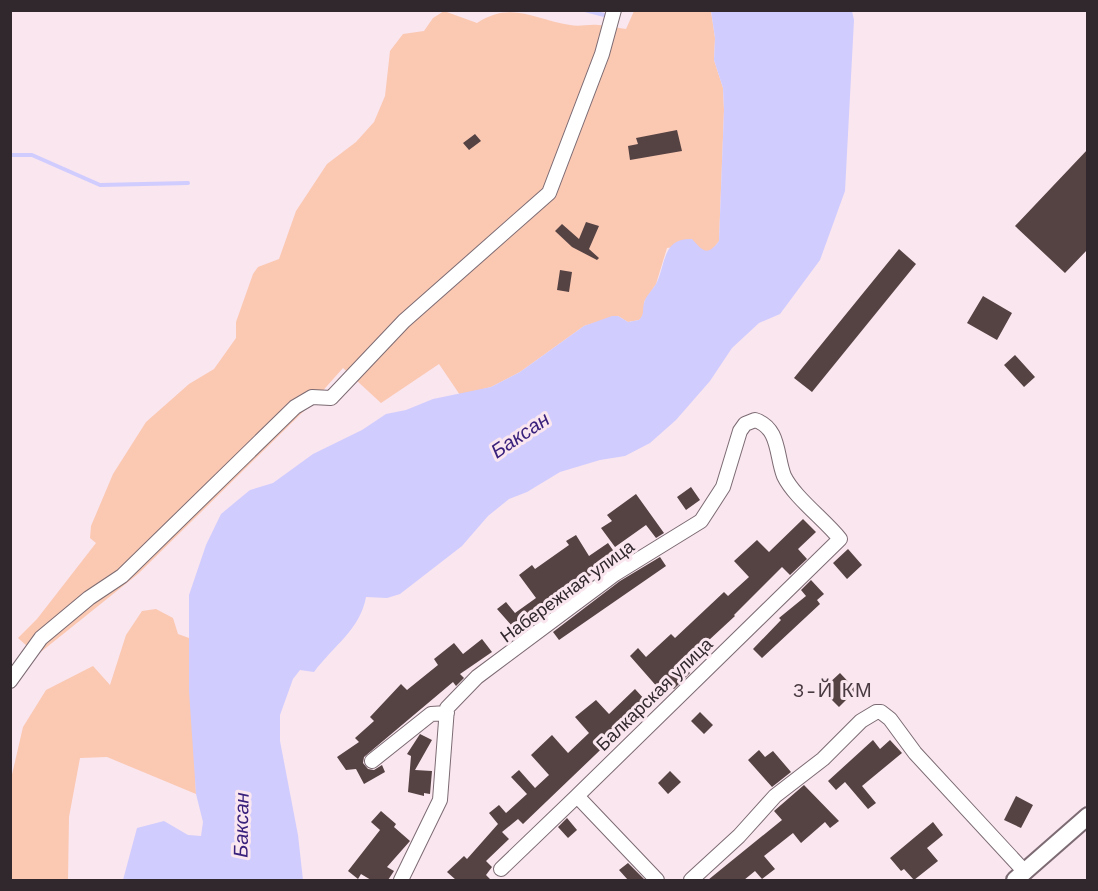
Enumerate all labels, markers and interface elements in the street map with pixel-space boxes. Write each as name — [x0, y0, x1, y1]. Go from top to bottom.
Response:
water label: Баксан — [486, 407, 554, 463]
street label: Набережная улица — [496, 535, 639, 647]
street label: Балкарская улица — [592, 633, 717, 755]
district label: 3-Й КМ — [793, 678, 873, 702]
water label: Баксан — [228, 792, 254, 858]

